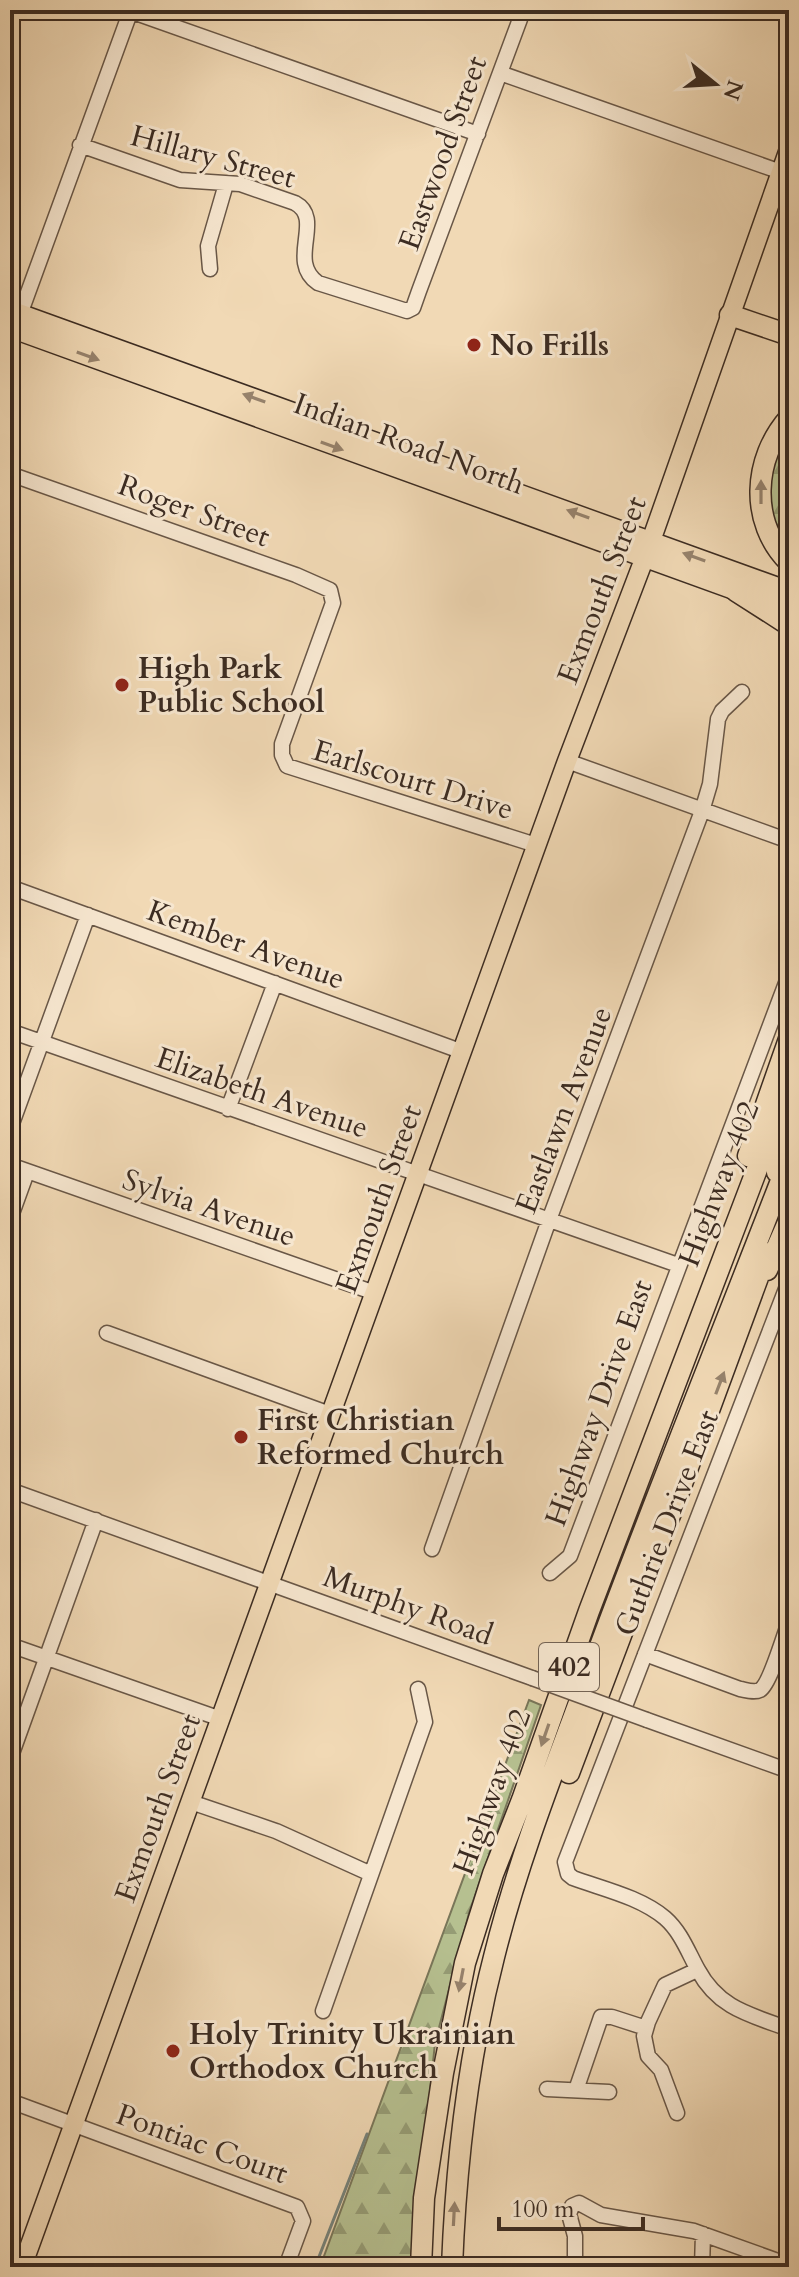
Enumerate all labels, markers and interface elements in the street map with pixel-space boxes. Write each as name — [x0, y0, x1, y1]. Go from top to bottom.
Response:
north arrow — [675, 44, 755, 124]
street label: Eastwood Street — [389, 50, 497, 256]
text: N — [716, 76, 750, 104]
street label: Hillary Street — [126, 115, 300, 199]
place label: No Frills — [490, 325, 609, 366]
marker: No Frills — [465, 336, 483, 354]
one-way arrow — [76, 350, 100, 363]
street label: Indian Road North — [288, 383, 530, 505]
one-way arrow — [242, 392, 266, 404]
one-way arrow — [320, 440, 344, 452]
street label: Roger Street — [112, 465, 276, 558]
one-way arrow — [755, 479, 767, 504]
street label: Exmouth Street — [547, 490, 657, 690]
one-way arrow — [566, 508, 590, 520]
one-way arrow — [681, 550, 705, 562]
place label: High Park Public School — [138, 648, 325, 723]
marker: High Park Public School — [113, 676, 131, 694]
street label: Earlscourt Drive — [308, 730, 518, 830]
street label: Kember Avenue — [142, 890, 350, 1000]
street label: Eastlawn Avenue — [506, 1001, 622, 1219]
street label: Elizabeth Avenue — [150, 1037, 374, 1149]
street label: Highway 402 — [669, 1096, 769, 1272]
street label: Exmouth Street — [326, 1099, 432, 1299]
street label: Sylvia Avenue — [117, 1159, 301, 1257]
street label: Highway Drive East — [535, 1274, 663, 1532]
one-way arrow — [714, 1371, 727, 1395]
place label: First Christian Reformed Church — [257, 1400, 504, 1475]
street label: Guthrie Drive East — [605, 1404, 729, 1642]
marker: First Christian Reformed Church — [232, 1428, 250, 1446]
street label: Murphy Road — [317, 1556, 499, 1656]
road number: 402 — [539, 1643, 599, 1691]
street label: Highway 402 — [443, 1703, 541, 1881]
street label: Exmouth Street — [105, 1708, 211, 1908]
one-way arrow — [539, 1723, 551, 1747]
one-way arrow — [455, 1968, 467, 1993]
place label: Holy Trinity Ukrainian Orthodox Church — [189, 2014, 515, 2089]
marker: Holy Trinity Ukrainian Orthodox Church — [164, 2042, 182, 2060]
street label: Pontiac Court — [111, 2094, 294, 2194]
scale bar — [499, 2181, 643, 2231]
text: 100 m — [511, 2193, 575, 2226]
one-way arrow — [448, 2201, 461, 2226]

